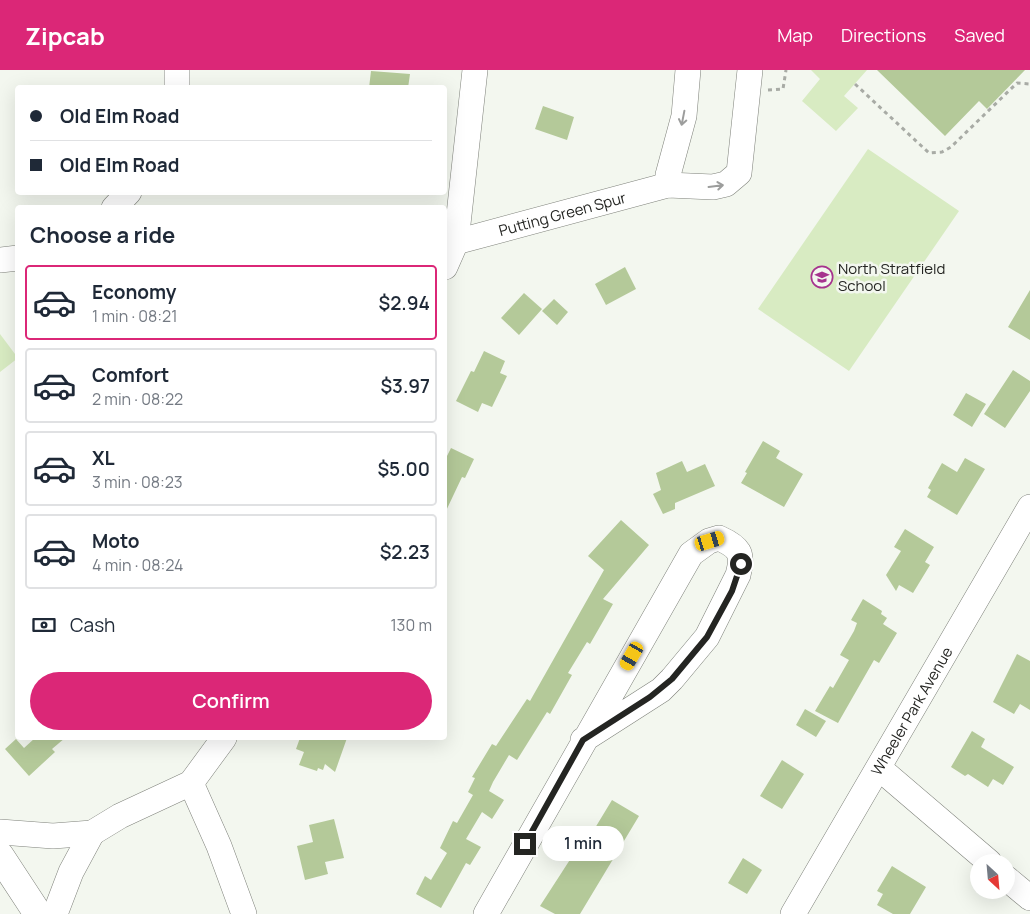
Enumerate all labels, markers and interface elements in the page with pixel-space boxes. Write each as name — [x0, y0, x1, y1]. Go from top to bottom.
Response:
text: Zipcab — [25, 19, 105, 52]
text: Map — [777, 23, 813, 47]
text: Directions — [841, 23, 926, 47]
text: Saved — [954, 23, 1005, 47]
text: Old Elm Road — [60, 103, 179, 129]
one-way arrow — [678, 110, 687, 126]
text: Old Elm Road — [60, 152, 179, 178]
one-way arrow — [708, 181, 724, 191]
street label: Putting Green Spur — [496, 186, 629, 241]
text: Choose a ride — [30, 220, 175, 250]
place label: North Stratfield School — [838, 258, 945, 296]
school or university icon: North Stratfield School — [810, 265, 834, 289]
text: Economy — [92, 279, 176, 305]
icon: car — [32, 280, 77, 325]
text: $2.94 — [378, 290, 430, 316]
text: 1 min · 08:21 — [92, 305, 177, 327]
text: Comfort — [92, 362, 169, 388]
icon: car — [32, 363, 77, 408]
text: $3.97 — [380, 373, 430, 399]
text: 2 min · 08:22 — [92, 388, 183, 410]
text: XL — [92, 445, 115, 471]
icon: car — [32, 446, 77, 491]
text: $5.00 — [377, 456, 430, 482]
text: 3 min · 08:23 — [92, 471, 183, 493]
text: Moto — [92, 528, 139, 554]
icon: car — [32, 529, 77, 574]
car — [693, 529, 726, 553]
text: $2.23 — [380, 539, 430, 565]
route start — [730, 553, 752, 575]
text: 4 min · 08:24 — [92, 554, 184, 576]
icon: cash — [30, 611, 58, 639]
text: Cash — [70, 612, 115, 638]
text: 130 m — [390, 614, 432, 636]
car — [618, 639, 645, 673]
street label: Wheeler Park Avenue — [866, 643, 957, 779]
button: Confirm — [30, 672, 432, 730]
callout: 1 min — [542, 826, 625, 862]
text: 1 min — [564, 832, 602, 854]
route end — [514, 833, 536, 855]
north arrow — [970, 854, 1015, 899]
map controls — [970, 854, 1015, 899]

